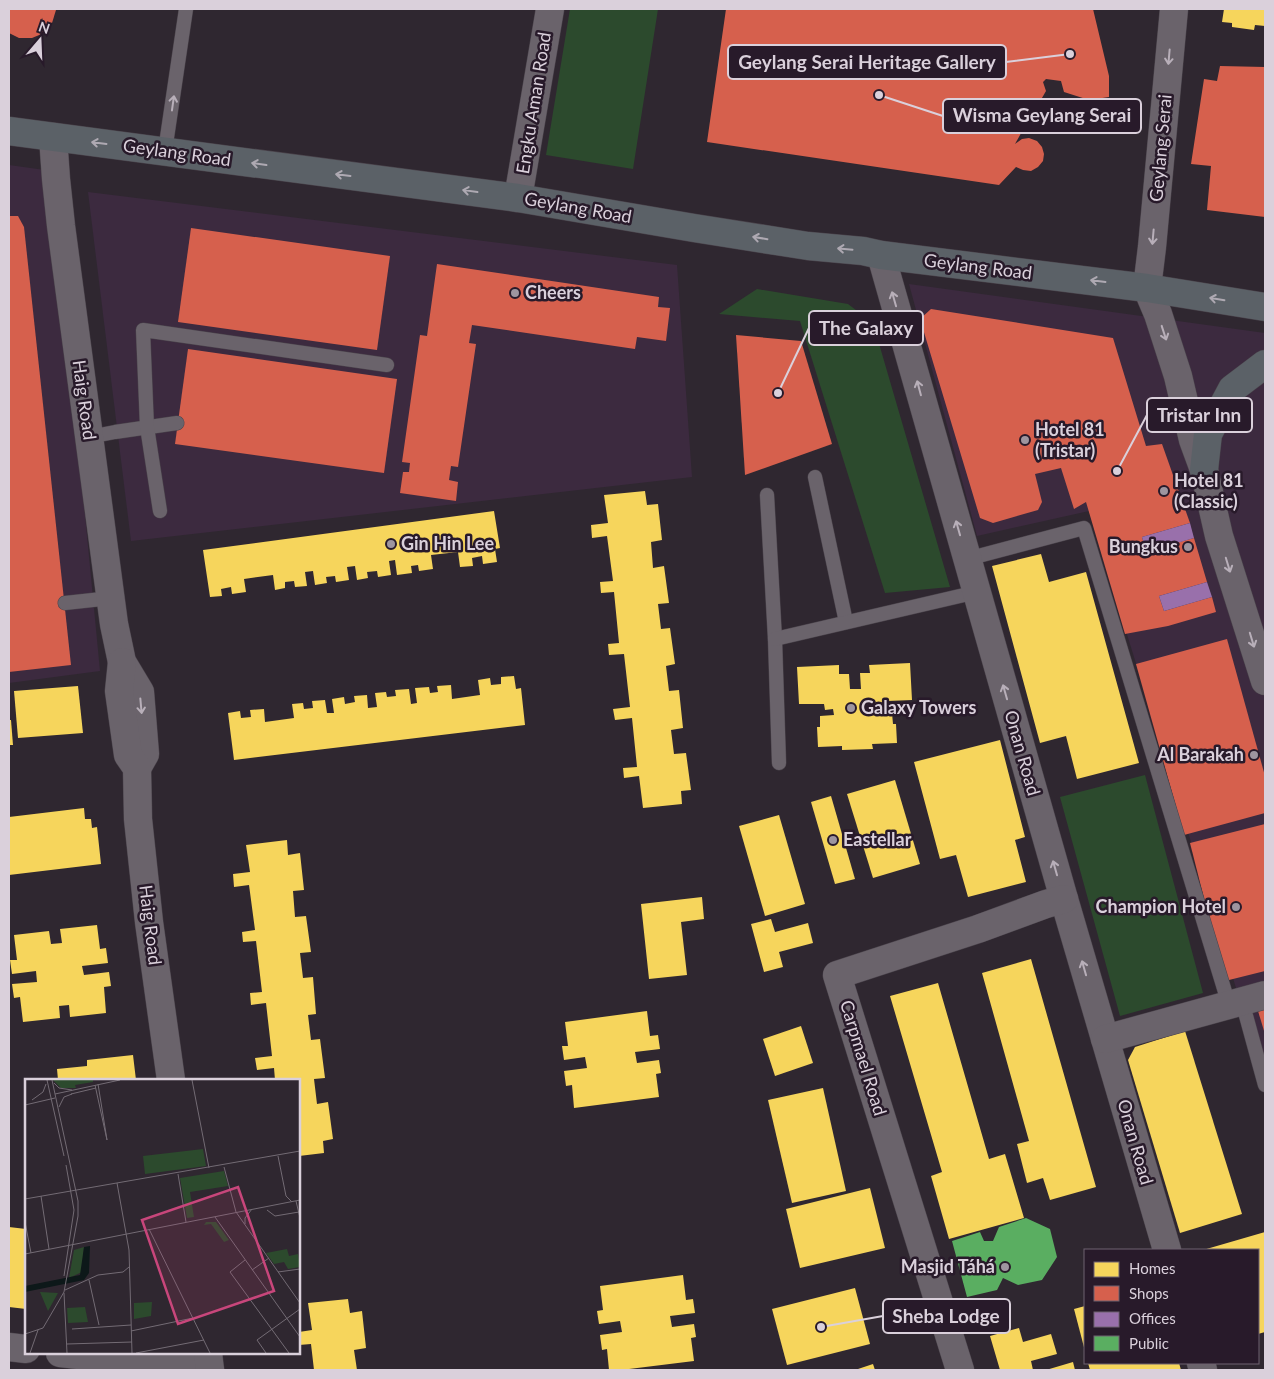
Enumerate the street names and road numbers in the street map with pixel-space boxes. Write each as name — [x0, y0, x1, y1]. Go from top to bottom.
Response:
street label: Engku Aman Road — [511, 30, 555, 175]
street label: Geylang Serai — [1144, 93, 1176, 203]
street label: Geylang Road — [122, 134, 233, 170]
street label: Geylang Road — [523, 187, 634, 227]
street label: Geylang Road — [923, 248, 1033, 284]
street label: Haig Road — [68, 358, 101, 441]
street label: Onan Road — [1000, 707, 1046, 798]
street label: Haig Road — [135, 884, 167, 966]
street label: Carpmael Road — [836, 997, 892, 1118]
street label: Onan Road — [1113, 1096, 1159, 1187]

